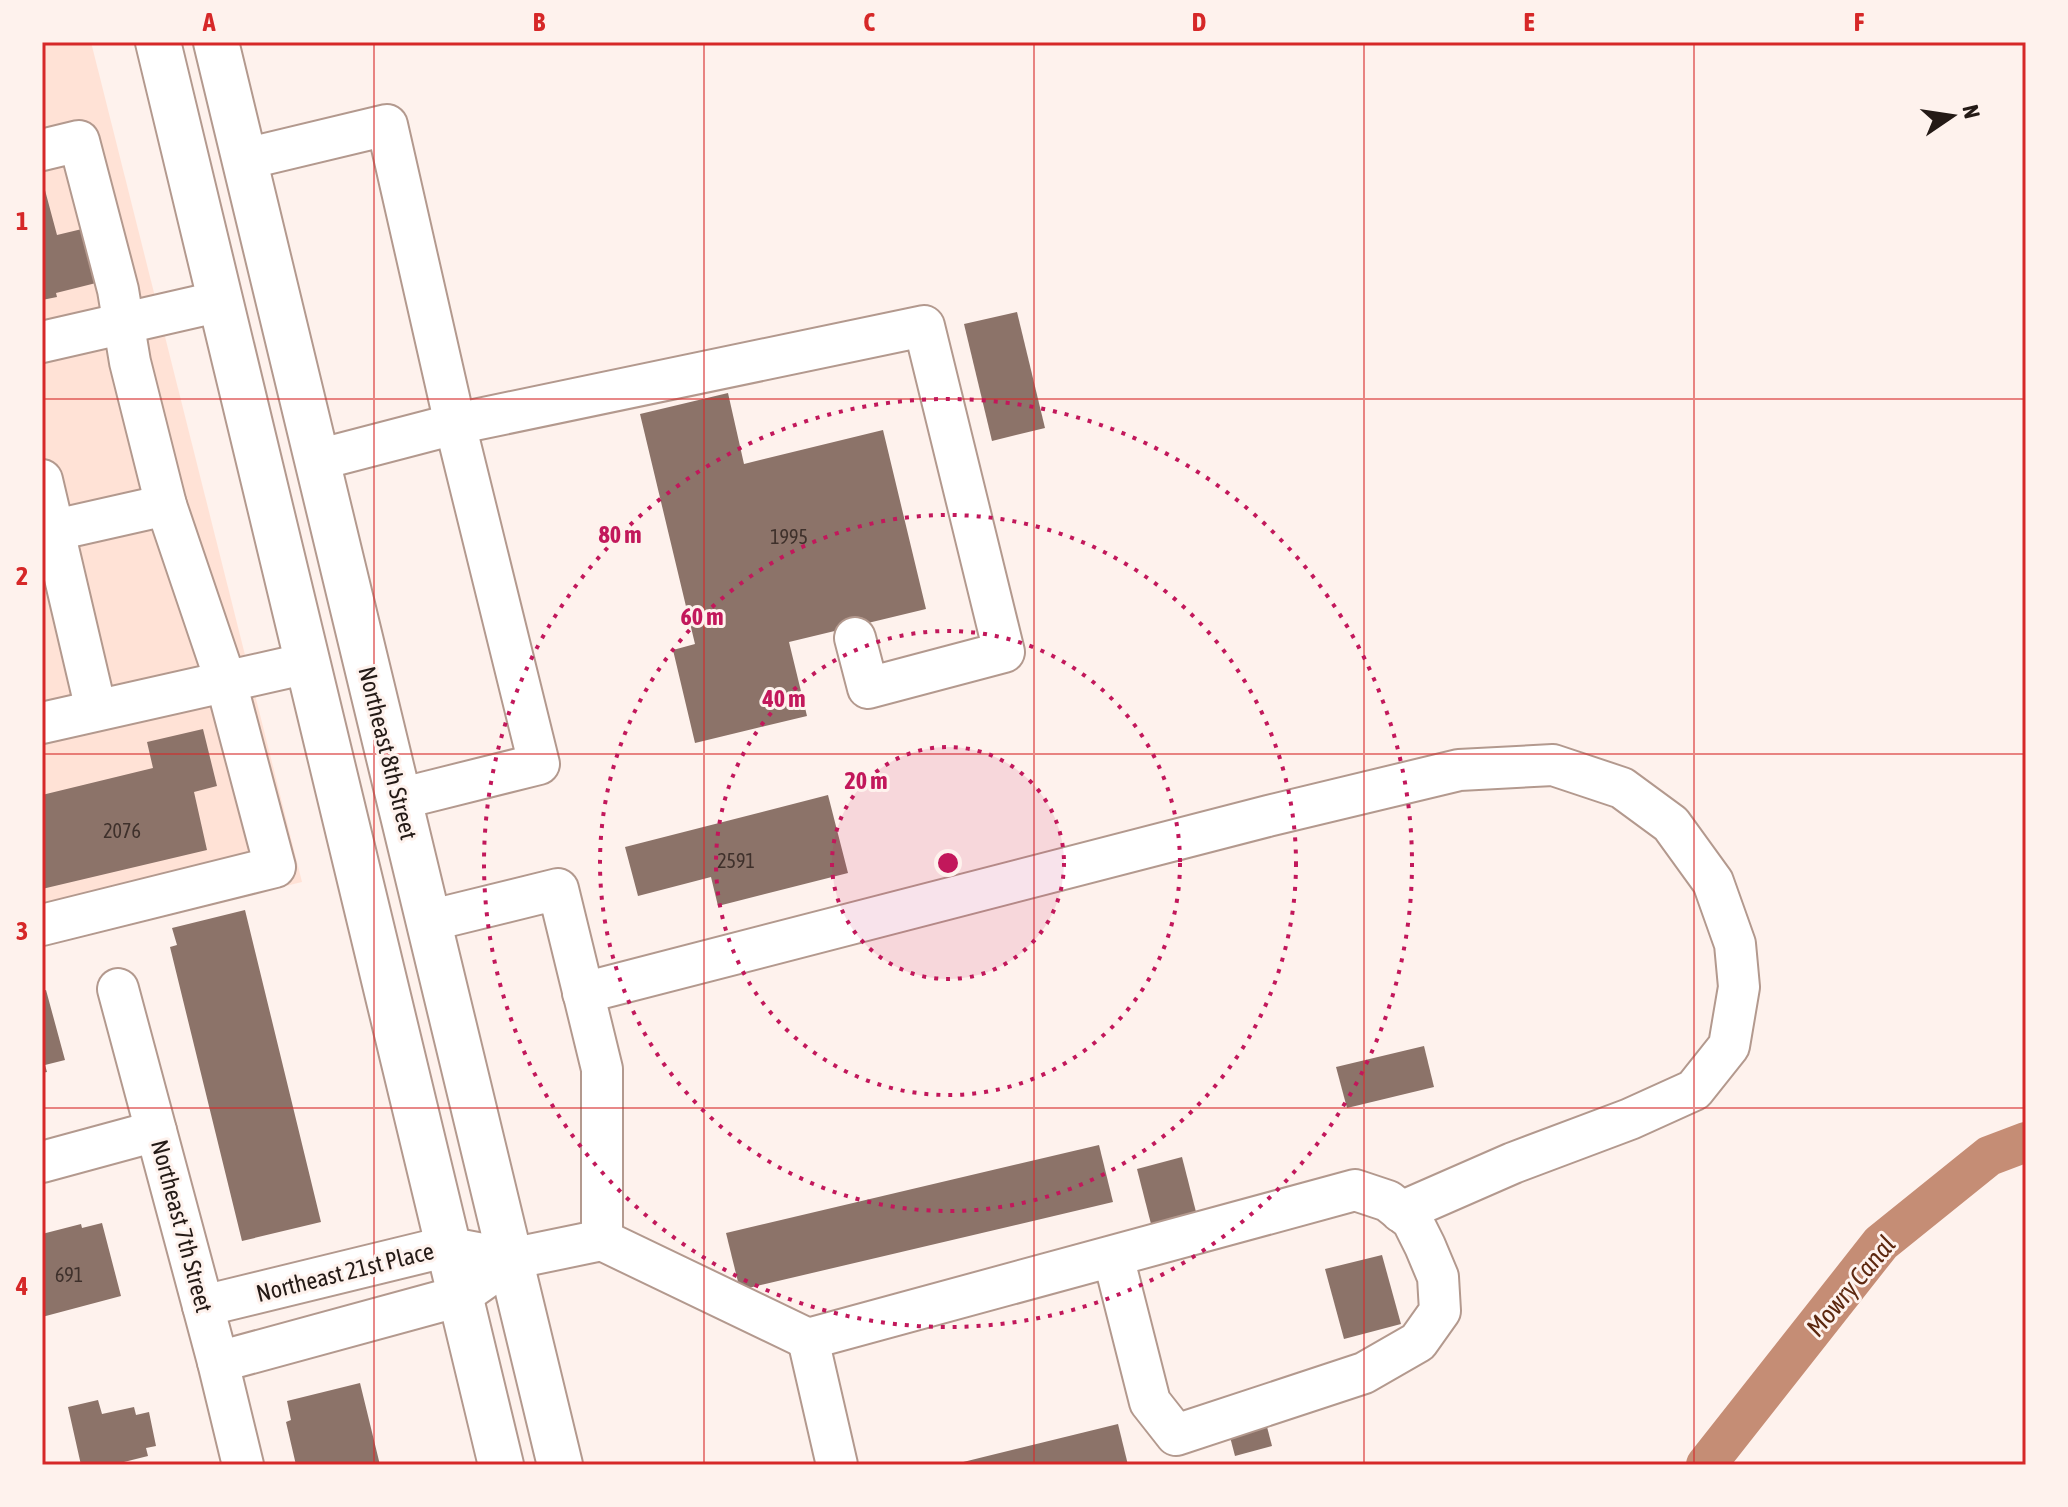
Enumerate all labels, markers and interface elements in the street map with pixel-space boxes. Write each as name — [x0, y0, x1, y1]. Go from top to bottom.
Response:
text: A — [202, 7, 216, 37]
text: B — [533, 7, 546, 37]
text: C — [863, 7, 875, 37]
text: D — [1192, 7, 1206, 37]
text: E — [1523, 7, 1535, 37]
text: F — [1854, 7, 1865, 37]
north arrow — [1912, 76, 1992, 156]
text: N — [1957, 102, 1986, 121]
text: 1 — [16, 206, 28, 236]
text: 80 m — [598, 521, 642, 548]
house number: 1995 — [770, 525, 808, 548]
text: 2 — [16, 561, 28, 591]
text: 60 m — [680, 603, 724, 630]
street label: Northeast 8th Street — [353, 664, 423, 842]
text: 40 m — [761, 685, 806, 712]
text: 20 m — [844, 767, 888, 794]
house number: 2076 — [103, 819, 141, 842]
house number: 2591 — [717, 849, 755, 872]
centre of rings — [934, 849, 962, 877]
text: 3 — [16, 916, 28, 946]
street label: Northeast 7th Street — [146, 1137, 218, 1315]
water label: Mowry Canal — [1800, 1230, 1902, 1342]
street label: Northeast 21st Place — [254, 1237, 436, 1307]
house number: 691 — [55, 1263, 83, 1286]
text: 4 — [15, 1271, 28, 1301]

